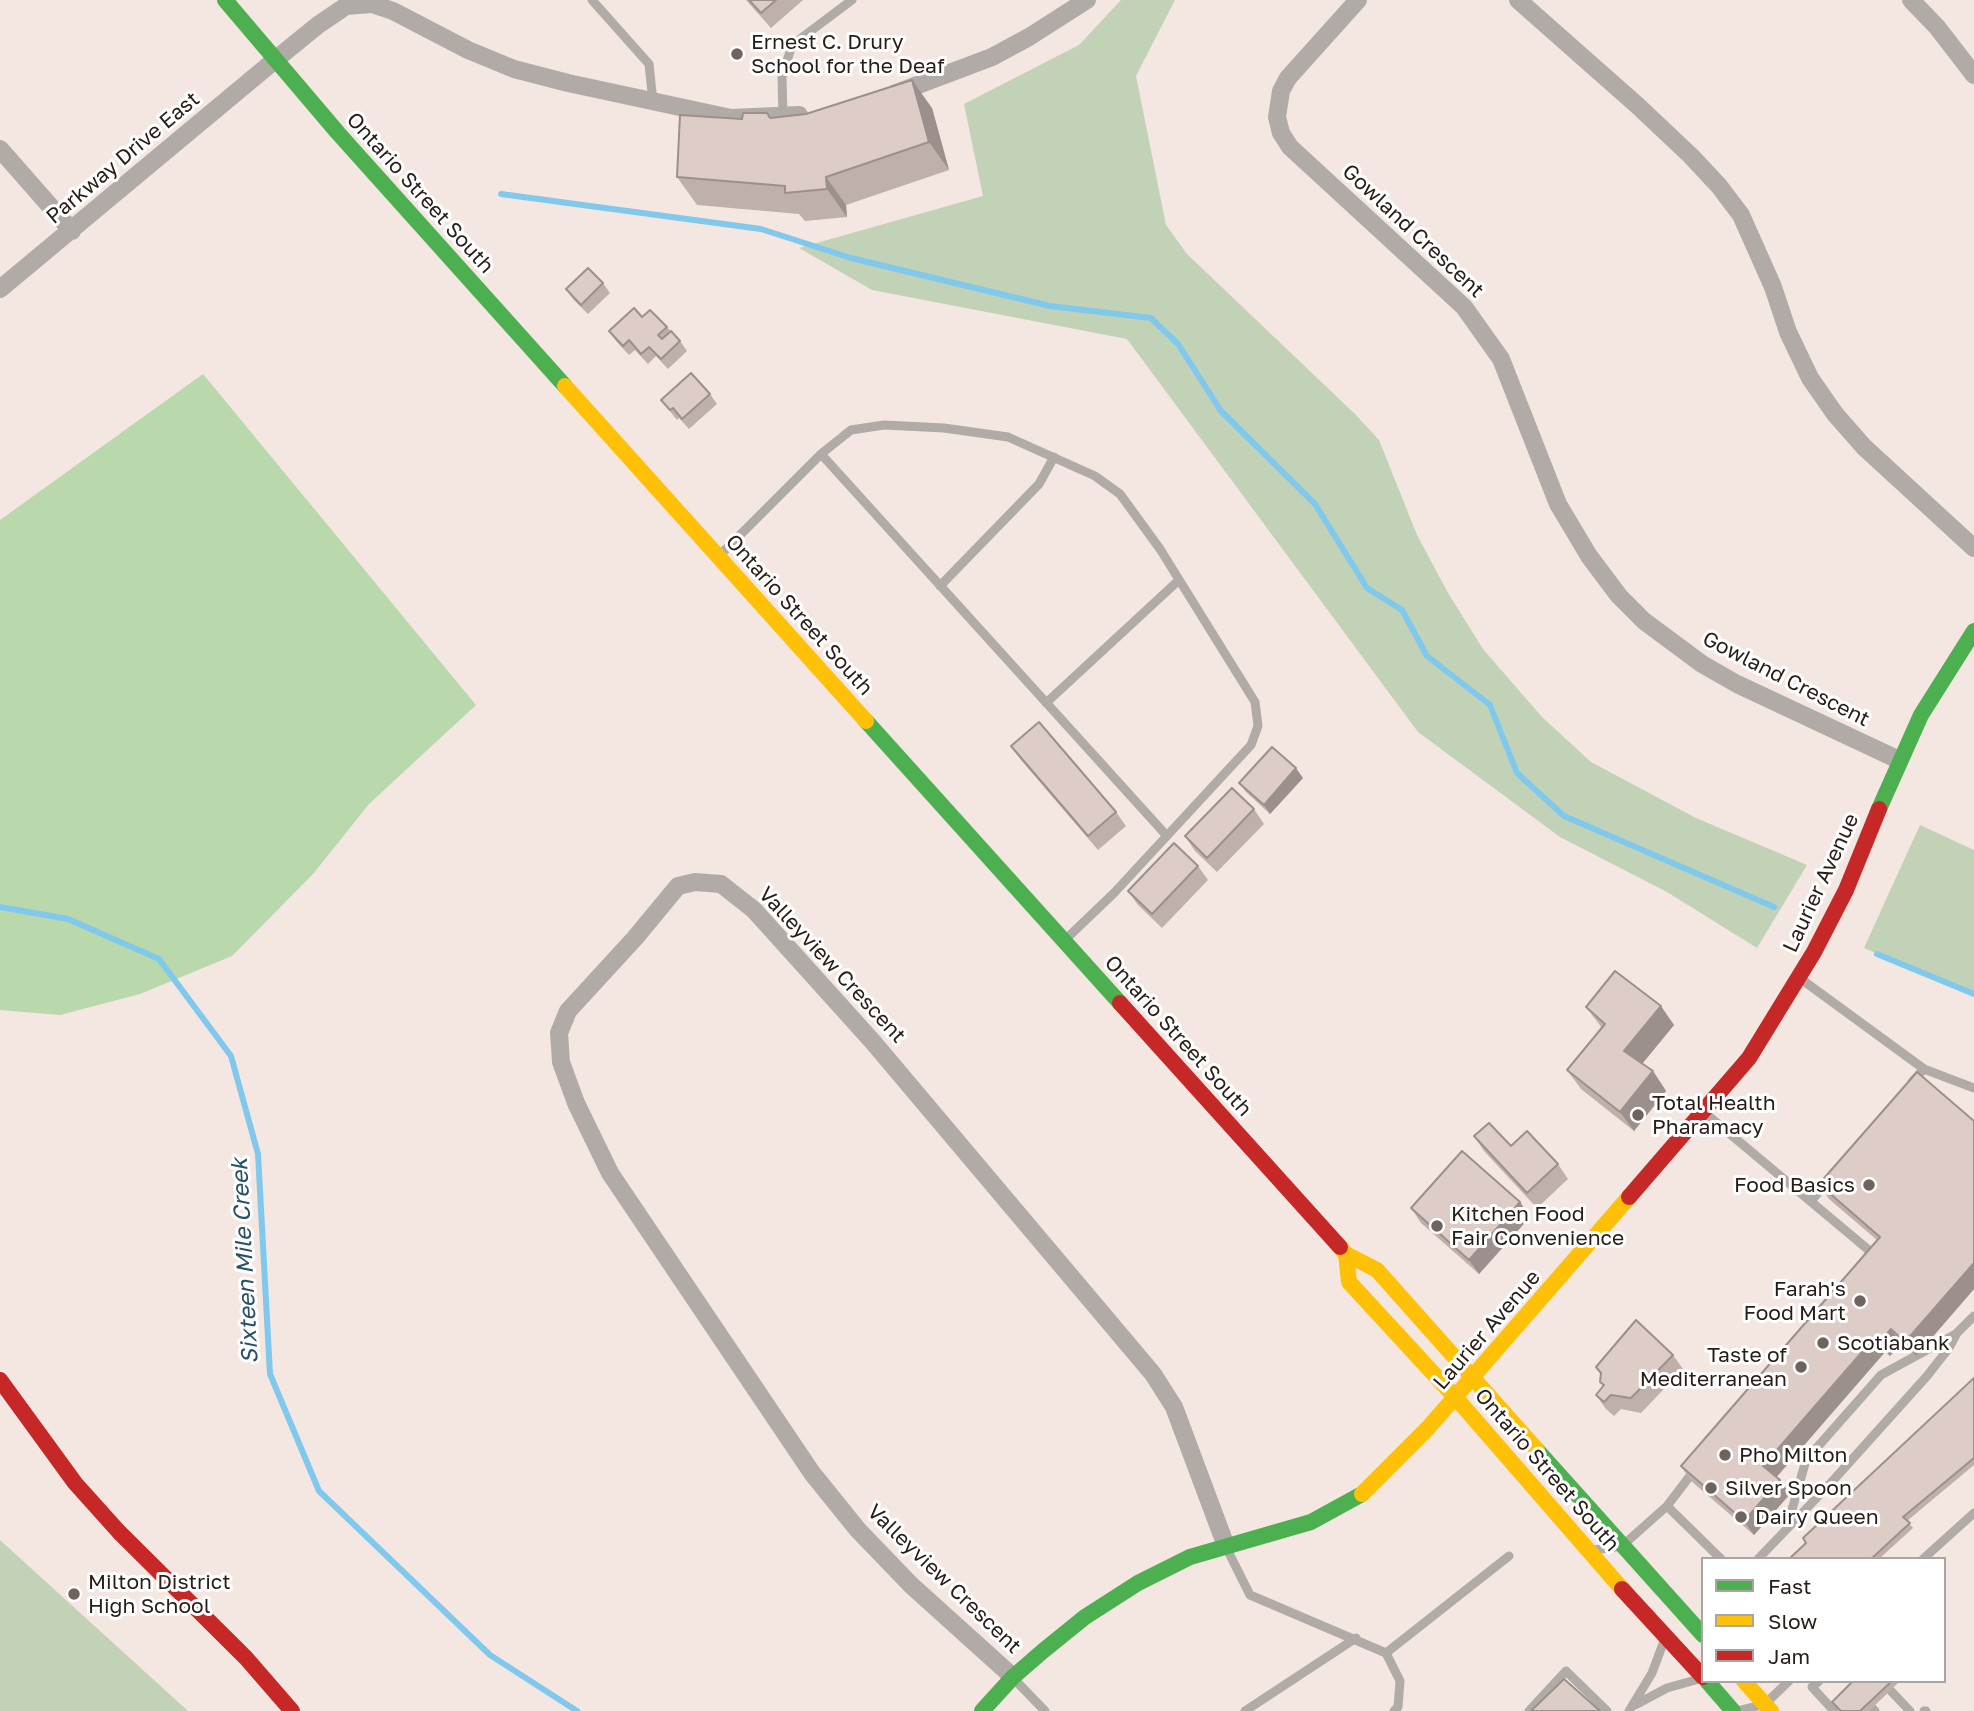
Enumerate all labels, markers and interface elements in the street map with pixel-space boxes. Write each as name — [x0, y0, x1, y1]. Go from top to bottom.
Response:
place label: Ernest C. Drury School for the Deaf — [751, 29, 945, 79]
marker: Ernest C. Drury School for the Deaf — [729, 46, 745, 62]
street label: Parkway Drive East — [41, 87, 205, 229]
street label: Ontario Street South — [341, 107, 499, 279]
street label: Gowland Crescent — [1337, 159, 1489, 303]
street label: Ontario Street South — [720, 529, 878, 701]
street label: Gowland Crescent — [1698, 626, 1874, 732]
street label: Laurier Avenue — [1778, 810, 1864, 956]
street label: Valleyview Crescent — [753, 882, 911, 1048]
street label: Ontario Street South — [1099, 950, 1257, 1122]
place label: Total Health Pharamacy — [1652, 1090, 1776, 1140]
marker: Total Health Pharamacy — [1630, 1107, 1646, 1123]
water label: Sixteen Mile Creek — [226, 1157, 264, 1365]
place label: Food Basics — [1734, 1172, 1855, 1198]
marker: Food Basics — [1861, 1177, 1877, 1193]
place label: Kitchen Food Fair Convenience — [1451, 1201, 1624, 1251]
marker: Kitchen Food Fair Convenience — [1429, 1218, 1445, 1234]
street label: Laurier Avenue — [1428, 1265, 1546, 1395]
place label: Farah's Food Mart — [1743, 1276, 1846, 1326]
marker: Farah's Food Mart — [1852, 1293, 1868, 1309]
place label: Scotiabank — [1837, 1330, 1950, 1356]
marker: Scotiabank — [1815, 1335, 1831, 1351]
place label: Taste of Mediterranean — [1640, 1342, 1787, 1392]
marker: Taste of Mediterranean — [1793, 1359, 1809, 1375]
street label: Ontario Street South — [1469, 1383, 1625, 1557]
place label: Pho Milton — [1739, 1442, 1847, 1468]
marker: Pho Milton — [1717, 1447, 1733, 1463]
place label: Silver Spoon — [1725, 1475, 1852, 1501]
marker: Silver Spoon — [1703, 1480, 1719, 1496]
street label: Valleyview Crescent — [862, 1499, 1026, 1659]
place label: Dairy Queen — [1755, 1504, 1879, 1530]
marker: Dairy Queen — [1733, 1509, 1749, 1525]
legend — [1701, 1557, 1946, 1683]
place label: Milton District High School — [88, 1569, 231, 1619]
text: Fast — [1768, 1573, 1811, 1599]
marker: Milton District High School — [66, 1586, 82, 1602]
text: Slow — [1768, 1608, 1817, 1634]
text: Jam — [1768, 1643, 1810, 1669]

